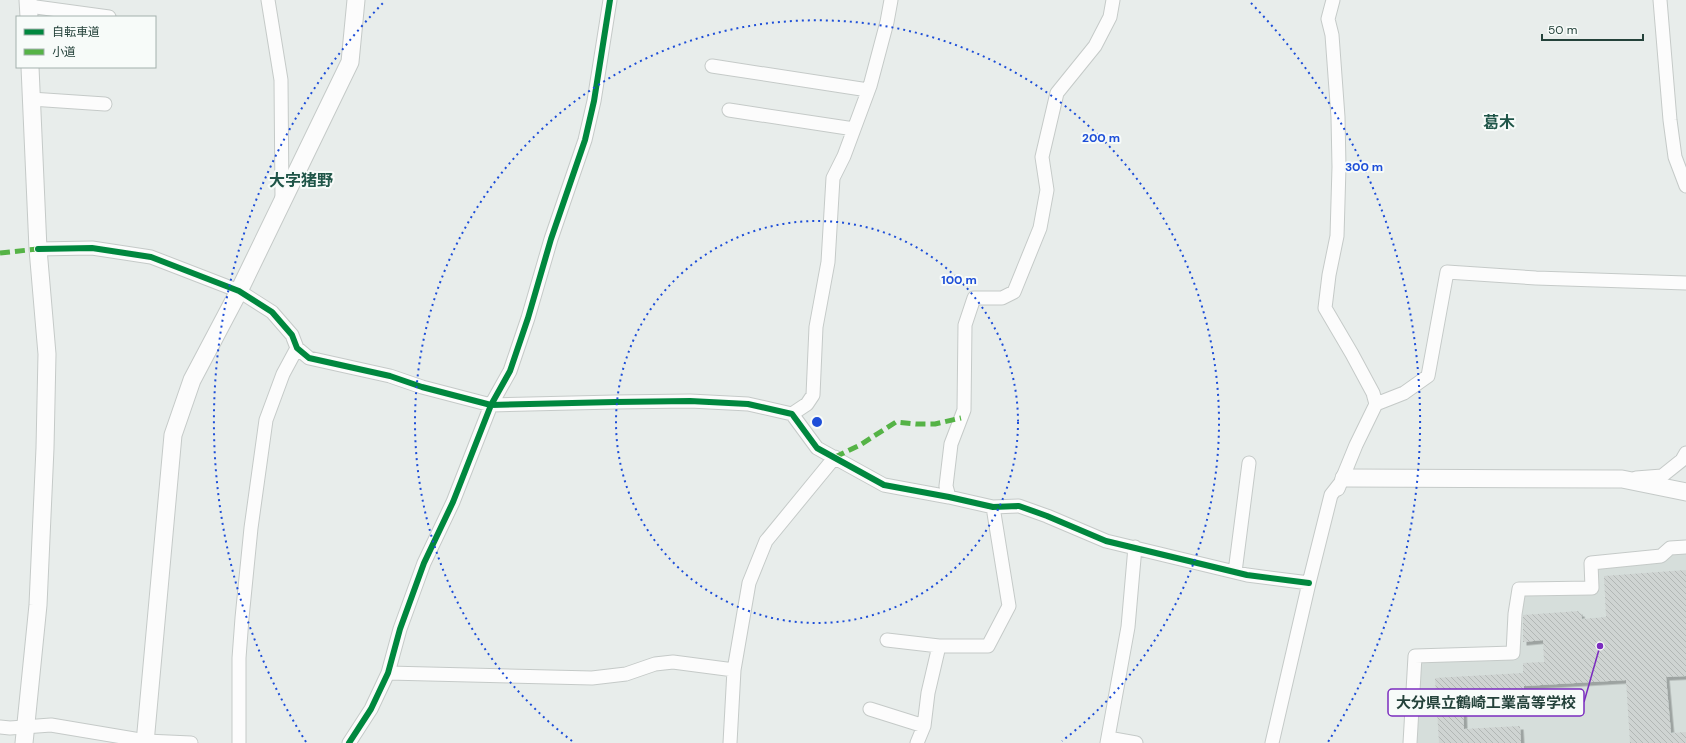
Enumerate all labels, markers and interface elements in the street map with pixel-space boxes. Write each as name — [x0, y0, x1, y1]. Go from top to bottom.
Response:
legend — [16, 16, 156, 68]
scale bar — [1542, 16, 1643, 42]
text: 50 m — [1548, 22, 1577, 38]
text: 自転車道 — [52, 24, 100, 40]
text: 小道 — [52, 44, 76, 60]
district label: 葛木 — [1483, 112, 1515, 133]
text: 200 m — [1082, 130, 1120, 146]
text: 300 m — [1345, 159, 1383, 175]
district label: 大字猪野 — [269, 170, 333, 191]
text: 100 m — [941, 272, 977, 288]
centre of rings — [810, 415, 824, 429]
callout: 大分県立鶴崎工業高等学校 — [1388, 689, 1584, 716]
text: 大分県立鶴崎工業高等学校 — [1396, 693, 1576, 713]

